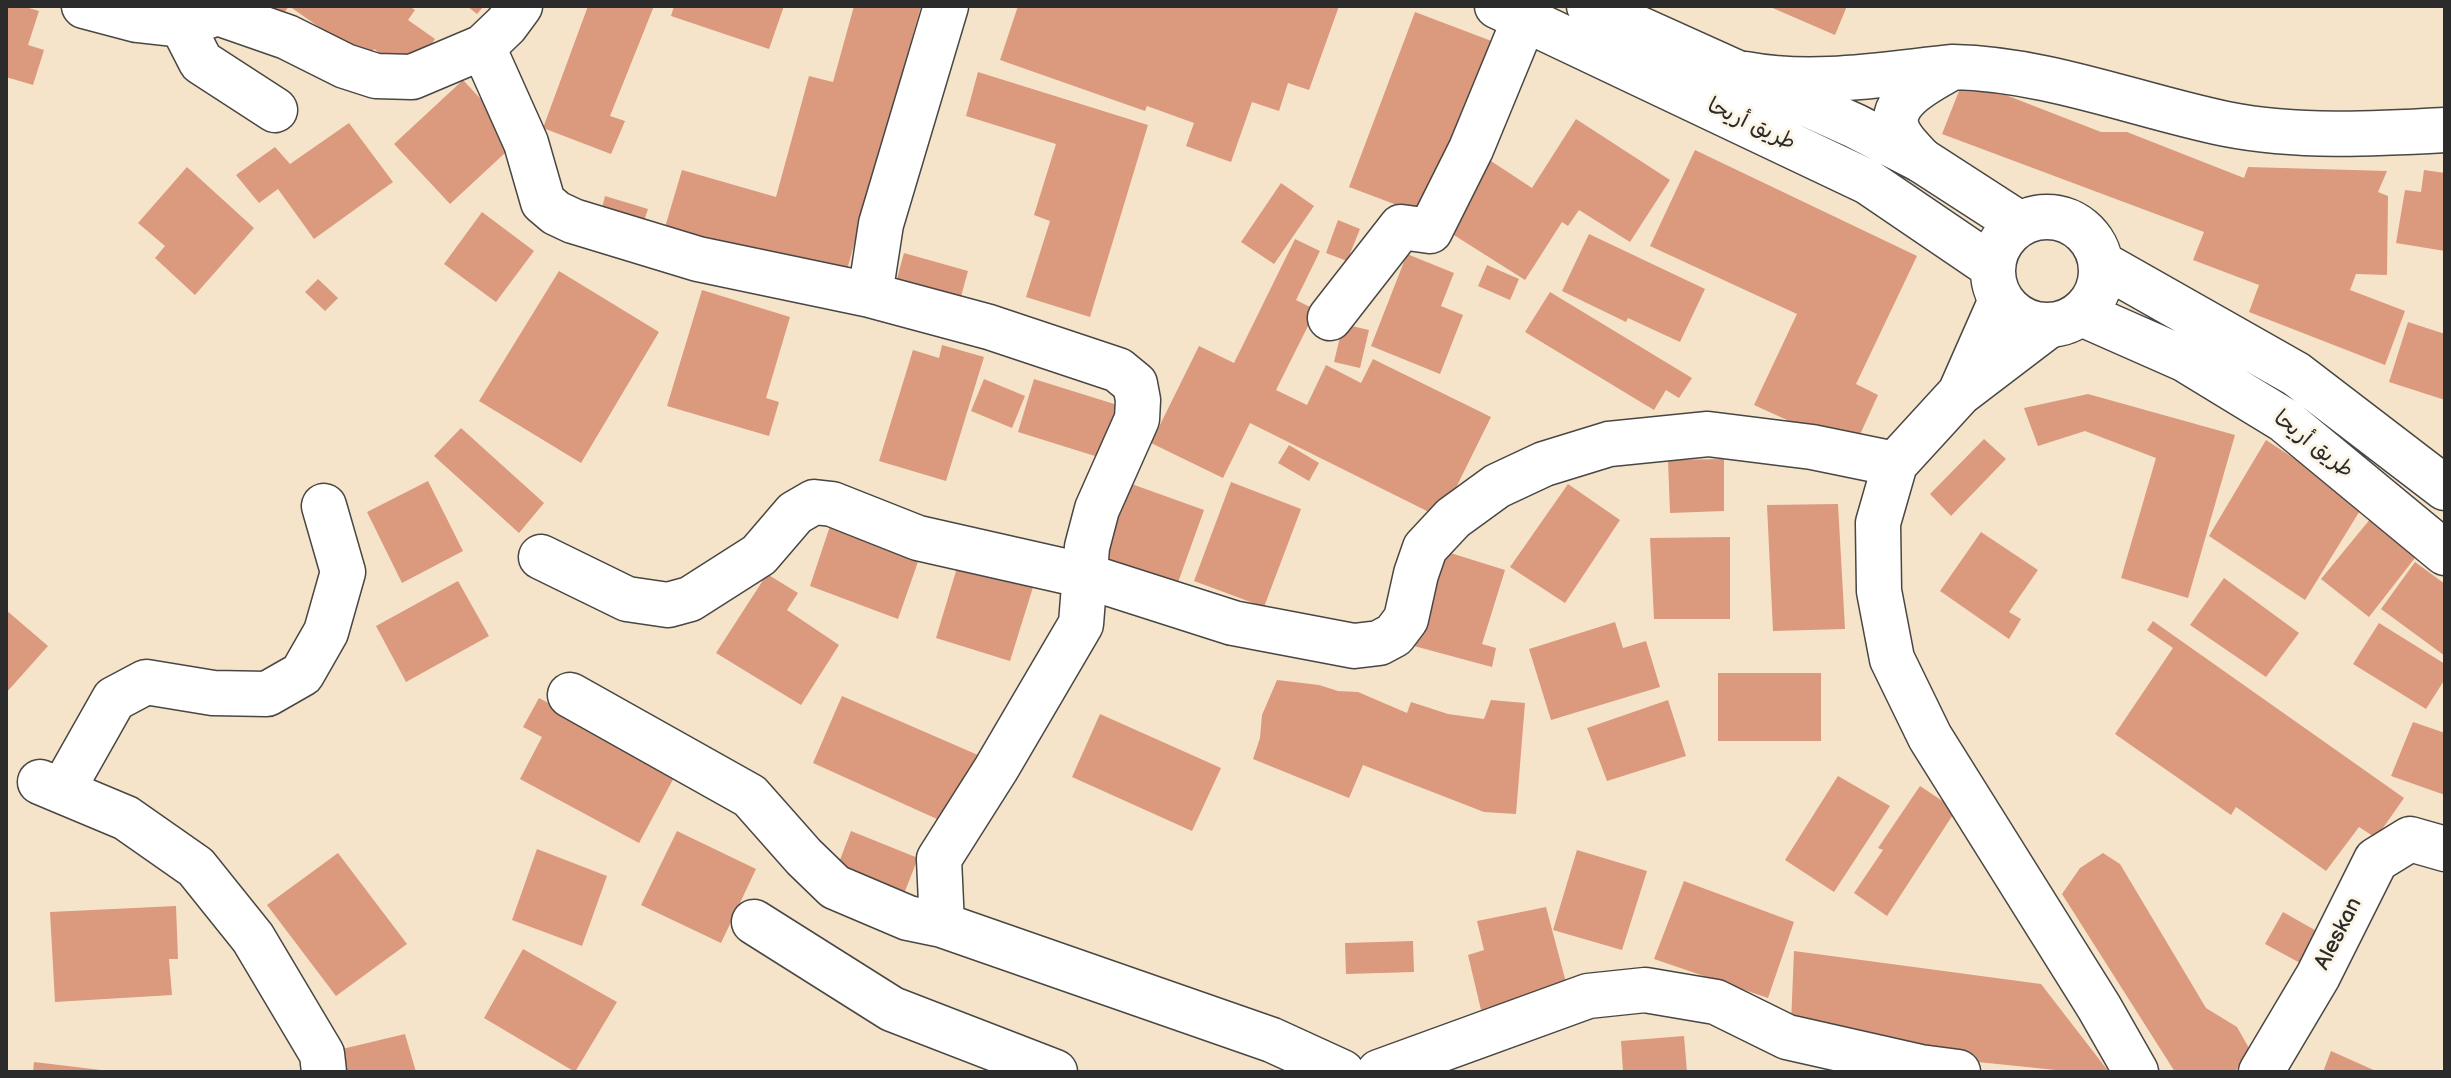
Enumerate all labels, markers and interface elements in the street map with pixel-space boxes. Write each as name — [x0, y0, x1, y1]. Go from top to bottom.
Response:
street label: طريق أريحا — [1703, 93, 1799, 157]
street label: طريق أريحا — [2268, 406, 2358, 484]
street label: Aleskan — [2310, 894, 2368, 974]

